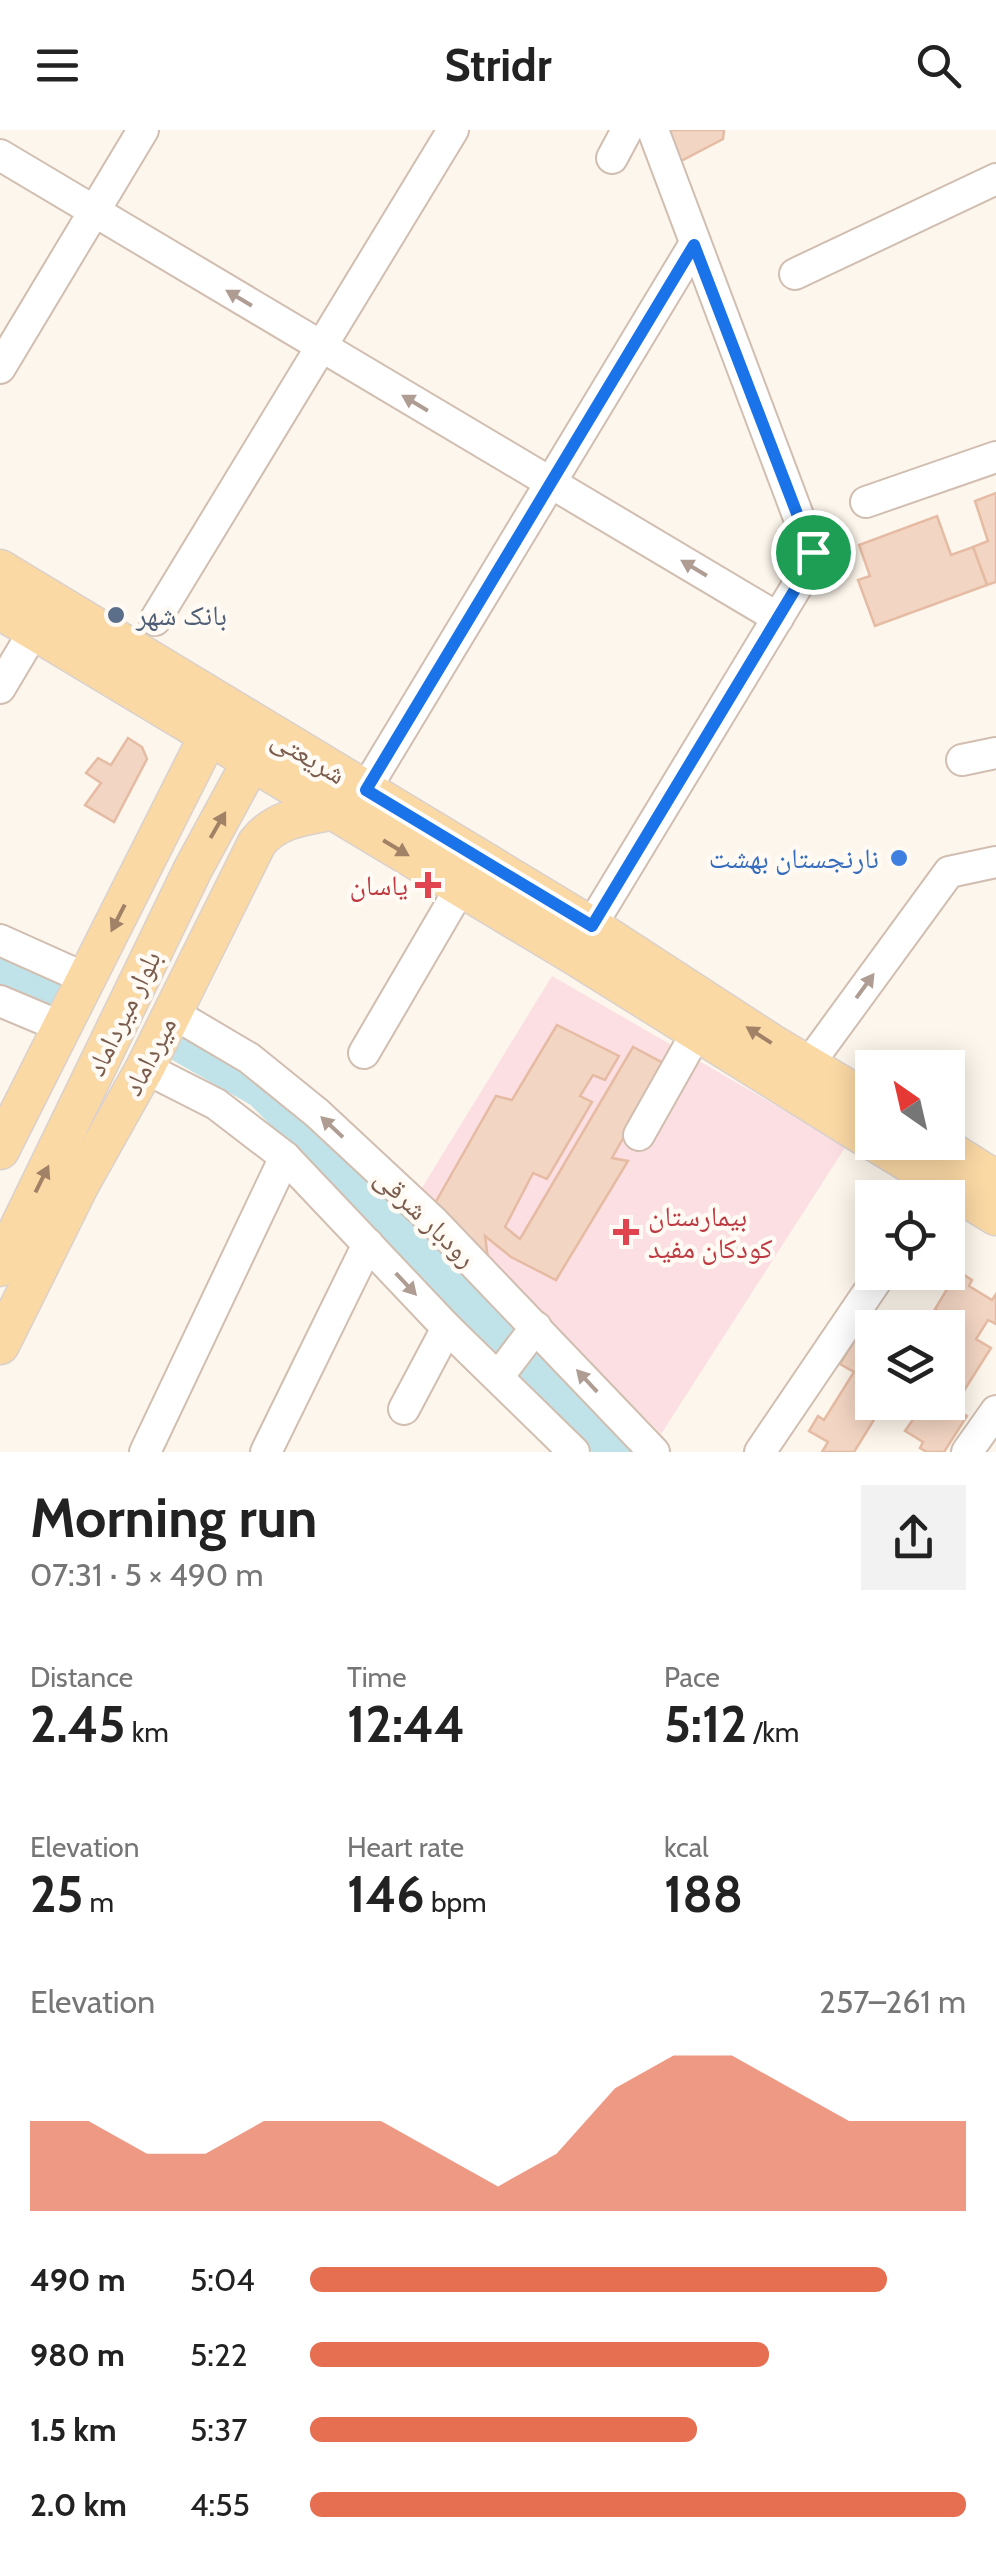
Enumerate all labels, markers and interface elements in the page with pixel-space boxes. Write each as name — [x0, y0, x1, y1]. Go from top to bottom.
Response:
icon: menu — [30, 38, 85, 93]
text: Stridr — [444, 38, 552, 92]
icon: search — [911, 38, 966, 93]
one-way arrow — [225, 290, 253, 307]
one-way arrow — [401, 395, 429, 412]
pin — [771, 510, 856, 595]
icon: arrive — [786, 525, 841, 580]
one-way arrow — [680, 560, 708, 577]
place label: بانک شهر — [135, 598, 227, 632]
marker: بانک شهر — [105, 604, 127, 626]
street label: شریعتی — [265, 721, 352, 792]
one-way arrow — [209, 811, 226, 840]
one-way arrow — [382, 838, 410, 856]
place label: نارنجستان بهشت — [709, 841, 879, 875]
marker: نارنجستان بهشت — [888, 847, 910, 869]
place label: یاسان — [349, 868, 408, 902]
marker: یاسان — [417, 874, 439, 896]
one-way arrow — [110, 903, 127, 932]
street label: بلوار میرداماد — [78, 945, 168, 1081]
one-way arrow — [855, 973, 875, 999]
street label: میرداماد — [115, 1011, 183, 1101]
one-way arrow — [745, 1026, 773, 1044]
north arrow — [855, 1050, 965, 1160]
map controls — [855, 1050, 965, 1420]
one-way arrow — [320, 1116, 344, 1139]
street label: رودبار شرقی — [367, 1160, 484, 1274]
one-way arrow — [34, 1165, 51, 1194]
button: locate — [855, 1180, 965, 1290]
place label: بیمارستان کودکان مفید — [648, 1199, 773, 1265]
marker: بیمارستان کودکان مفید — [613, 1219, 639, 1245]
one-way arrow — [394, 1272, 417, 1296]
button: layers — [855, 1310, 965, 1420]
one-way arrow — [576, 1369, 599, 1393]
text: Morning run — [30, 1484, 317, 1551]
button: share — [861, 1485, 966, 1590]
text: 07:31 · 5 × 490 m — [30, 1555, 263, 1594]
text: Distance — [30, 1660, 133, 1694]
text: Time — [347, 1660, 407, 1694]
text: Pace — [664, 1660, 720, 1694]
text: 2.45 — [30, 1694, 125, 1755]
text: 12:44 — [347, 1694, 465, 1755]
text: 5:12 — [664, 1694, 747, 1755]
text: km — [125, 1715, 169, 1749]
text: /km — [747, 1715, 799, 1749]
text: Elevation — [30, 1830, 139, 1864]
text: Heart rate — [347, 1830, 464, 1864]
text: kcal — [664, 1830, 709, 1864]
text: 25 — [30, 1864, 83, 1925]
text: 146 — [347, 1864, 425, 1925]
text: 188 — [664, 1864, 743, 1925]
text: m — [83, 1885, 114, 1919]
text: bpm — [425, 1885, 487, 1919]
text: Elevation — [30, 1982, 155, 2021]
text: 257–261 m — [819, 1982, 966, 2021]
text: 490 m — [30, 2260, 125, 2299]
text: 5:04 — [190, 2260, 255, 2299]
text: 980 m — [30, 2335, 125, 2374]
text: 5:22 — [190, 2335, 248, 2374]
text: 1.5 km — [30, 2410, 117, 2449]
text: 5:37 — [190, 2410, 247, 2449]
text: 2.0 km — [30, 2485, 127, 2524]
text: 4:55 — [190, 2485, 250, 2524]

